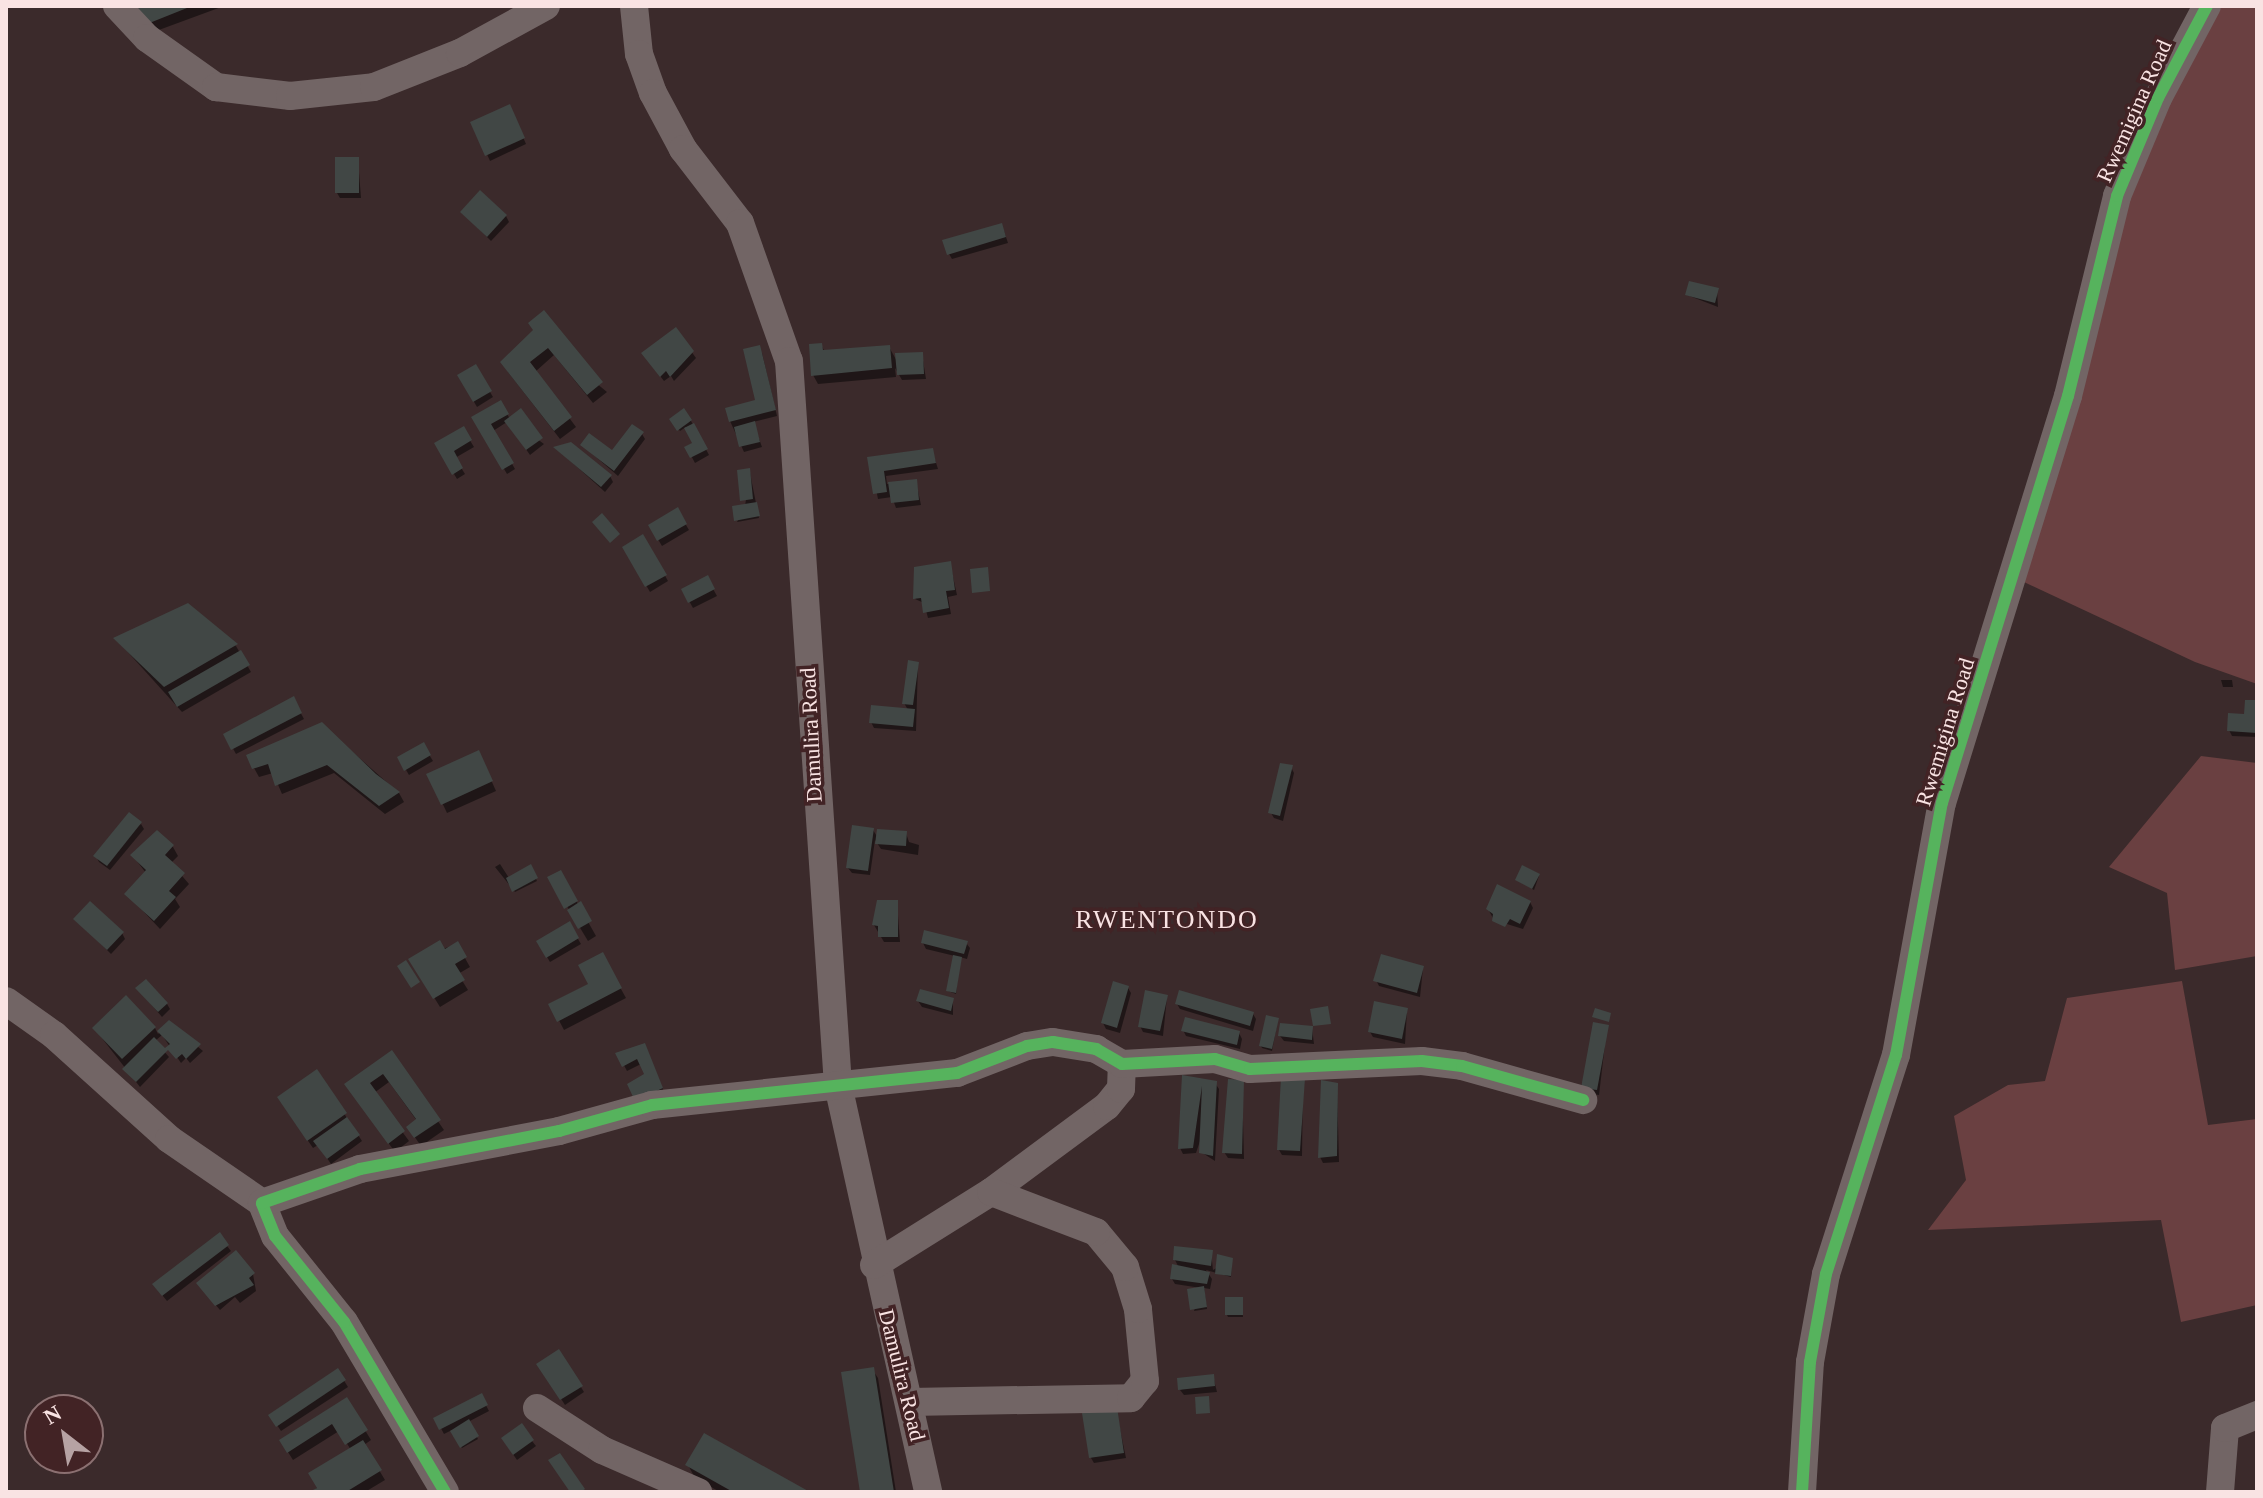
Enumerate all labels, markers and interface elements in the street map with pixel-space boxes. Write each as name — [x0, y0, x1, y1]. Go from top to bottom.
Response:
street label: Rwemigina Road — [2091, 36, 2177, 186]
street label: Rwemigina Road — [1910, 655, 1980, 809]
street label: Damulira Road — [794, 667, 828, 803]
district label: RWENTONDO — [1075, 904, 1259, 936]
street label: Damulira Road — [873, 1306, 931, 1444]
north arrow — [24, 1394, 104, 1474]
text: N — [39, 1400, 66, 1430]

